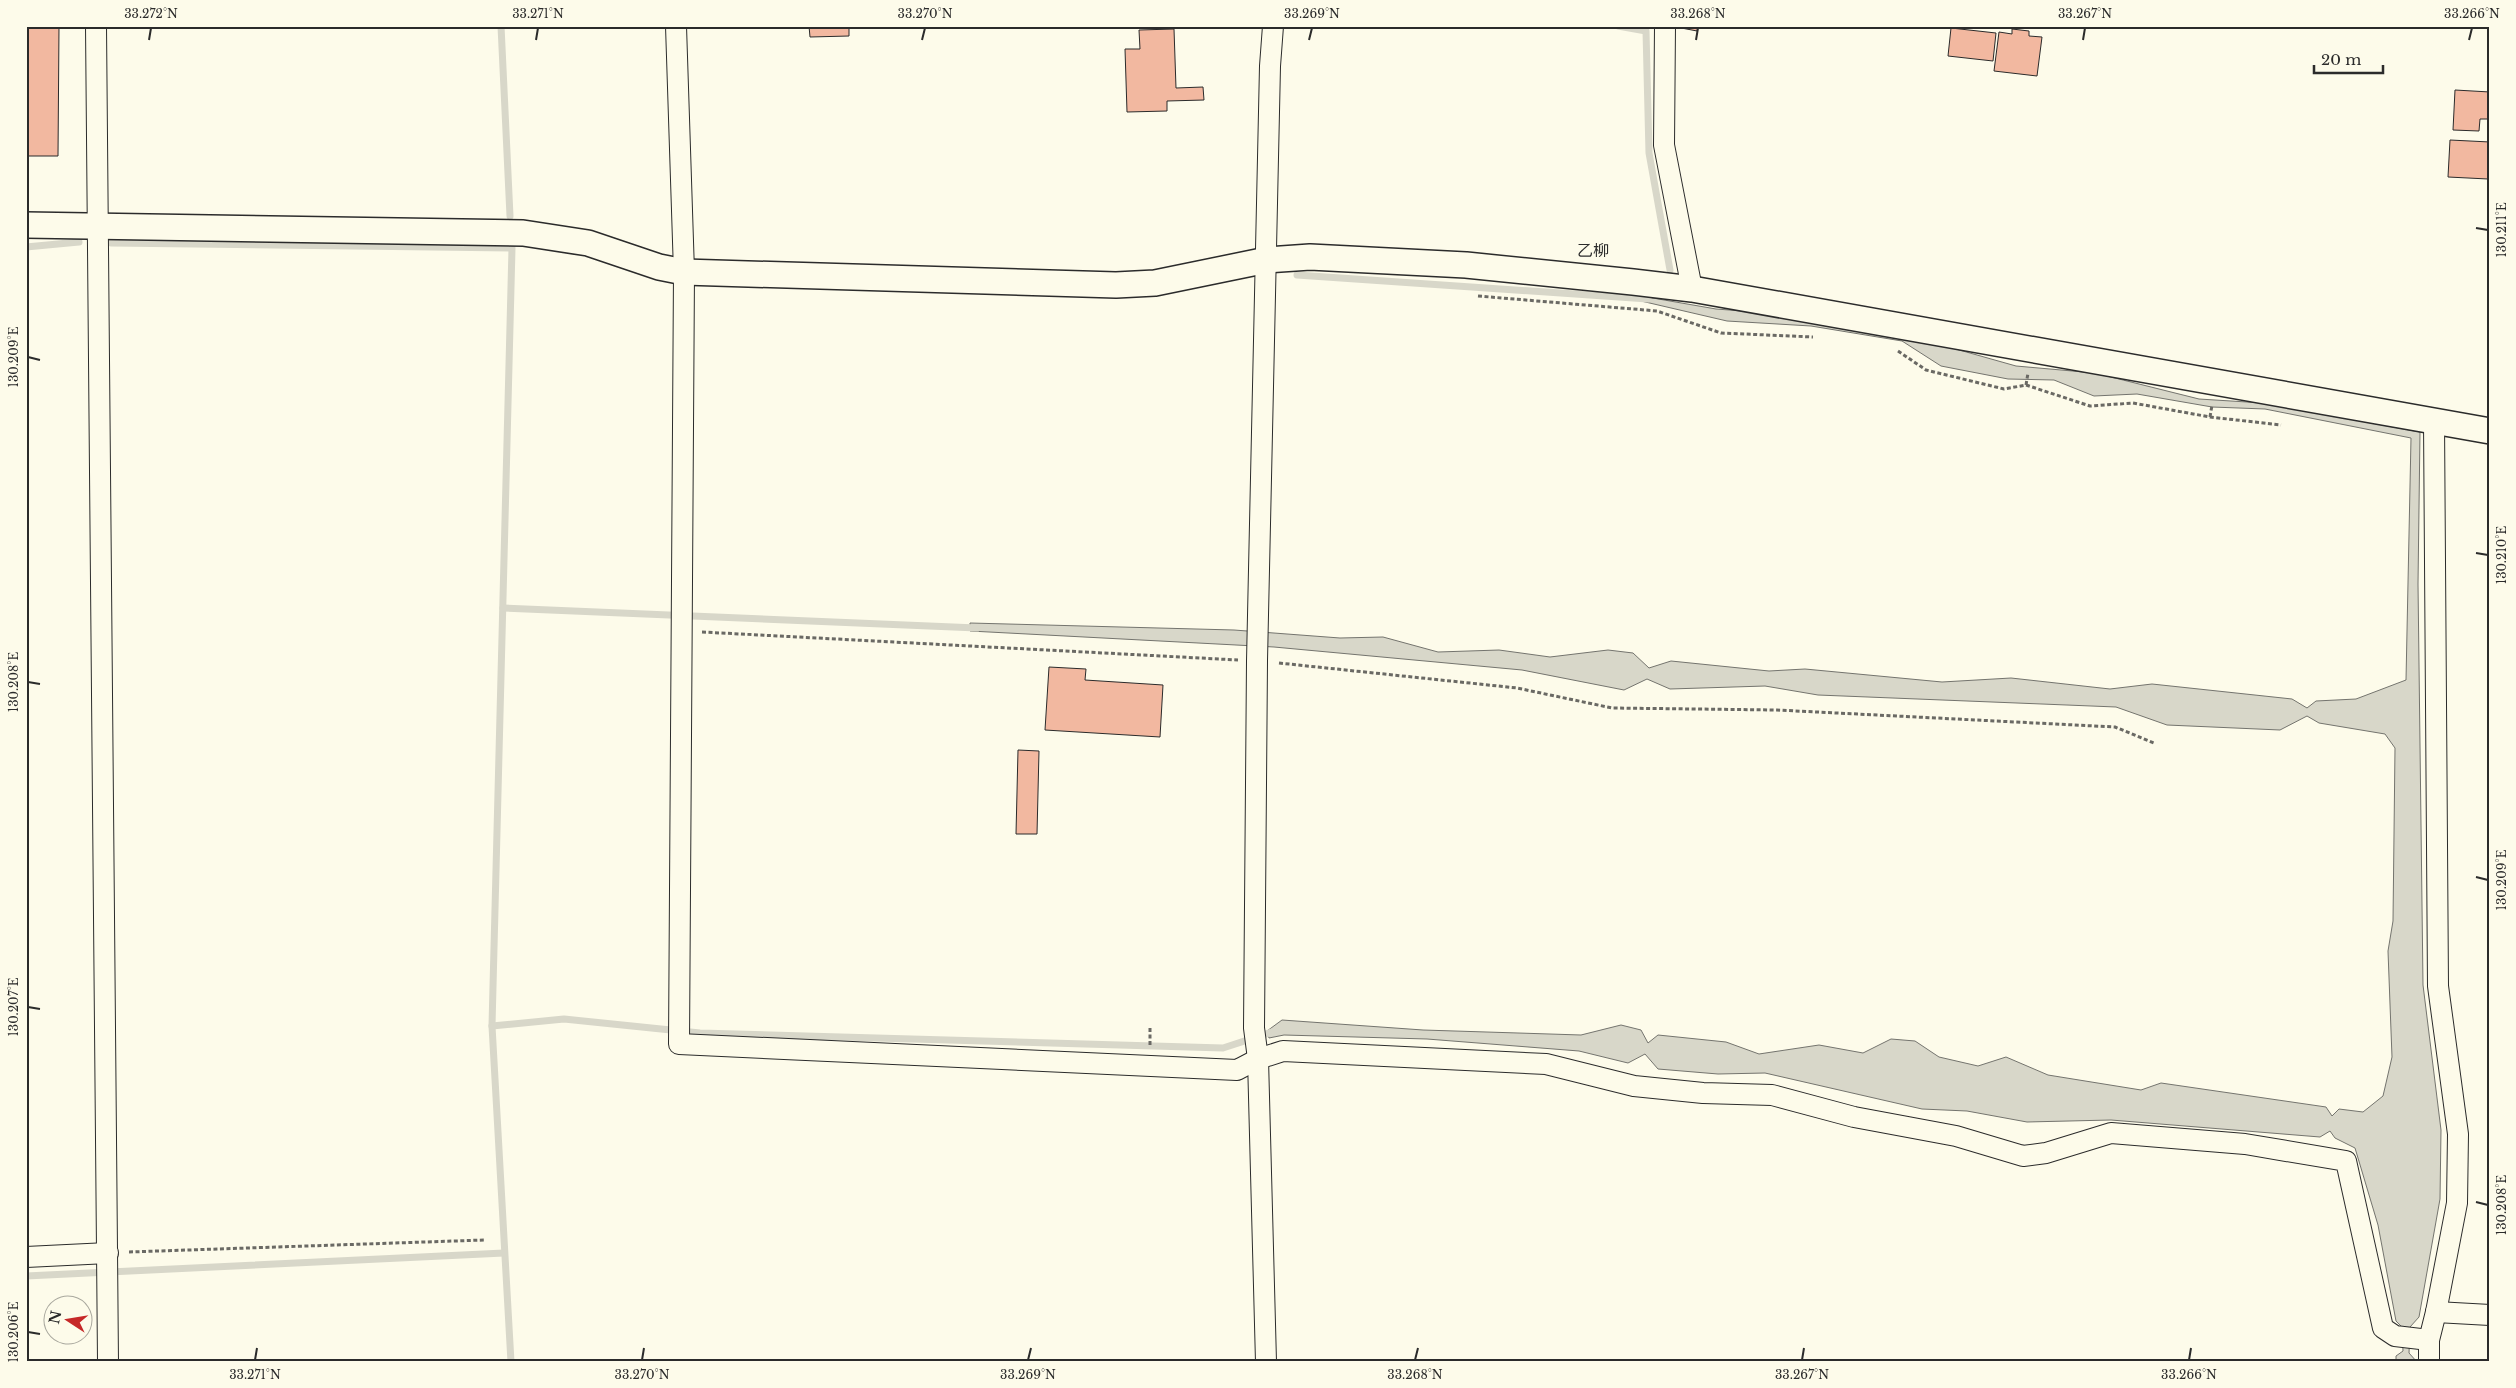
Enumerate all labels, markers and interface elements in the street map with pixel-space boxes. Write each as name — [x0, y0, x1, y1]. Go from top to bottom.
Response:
text: 33.272°N — [124, 6, 178, 21]
text: 33.271°N — [512, 6, 564, 21]
text: 33.270°N — [898, 6, 953, 21]
text: 33.269°N — [1284, 6, 1340, 21]
text: 33.268°N — [1670, 6, 1726, 21]
text: 33.267°N — [2058, 6, 2112, 21]
text: 33.266°N — [2444, 6, 2500, 21]
scale bar — [2314, 42, 2382, 74]
text: 20 m — [2321, 50, 2361, 69]
text: 130.211°E — [2494, 202, 2509, 258]
district label: 乙柳 — [1577, 240, 1609, 260]
text: 130.209°E — [6, 326, 21, 387]
text: 130.210°E — [2494, 526, 2509, 584]
text: 130.208°E — [6, 652, 21, 712]
text: 130.209°E — [2494, 849, 2509, 910]
text: 130.207°E — [6, 977, 21, 1037]
text: 130.208°E — [2494, 1175, 2509, 1235]
north arrow — [42, 1296, 92, 1346]
text: 130.206°E — [6, 1301, 21, 1362]
text: N — [45, 1309, 65, 1326]
text: 33.271°N — [229, 1367, 281, 1382]
text: 33.270°N — [615, 1367, 670, 1382]
text: 33.269°N — [1000, 1367, 1056, 1382]
text: 33.268°N — [1387, 1367, 1443, 1382]
text: 33.267°N — [1775, 1367, 1829, 1382]
text: 33.266°N — [2161, 1367, 2217, 1382]

